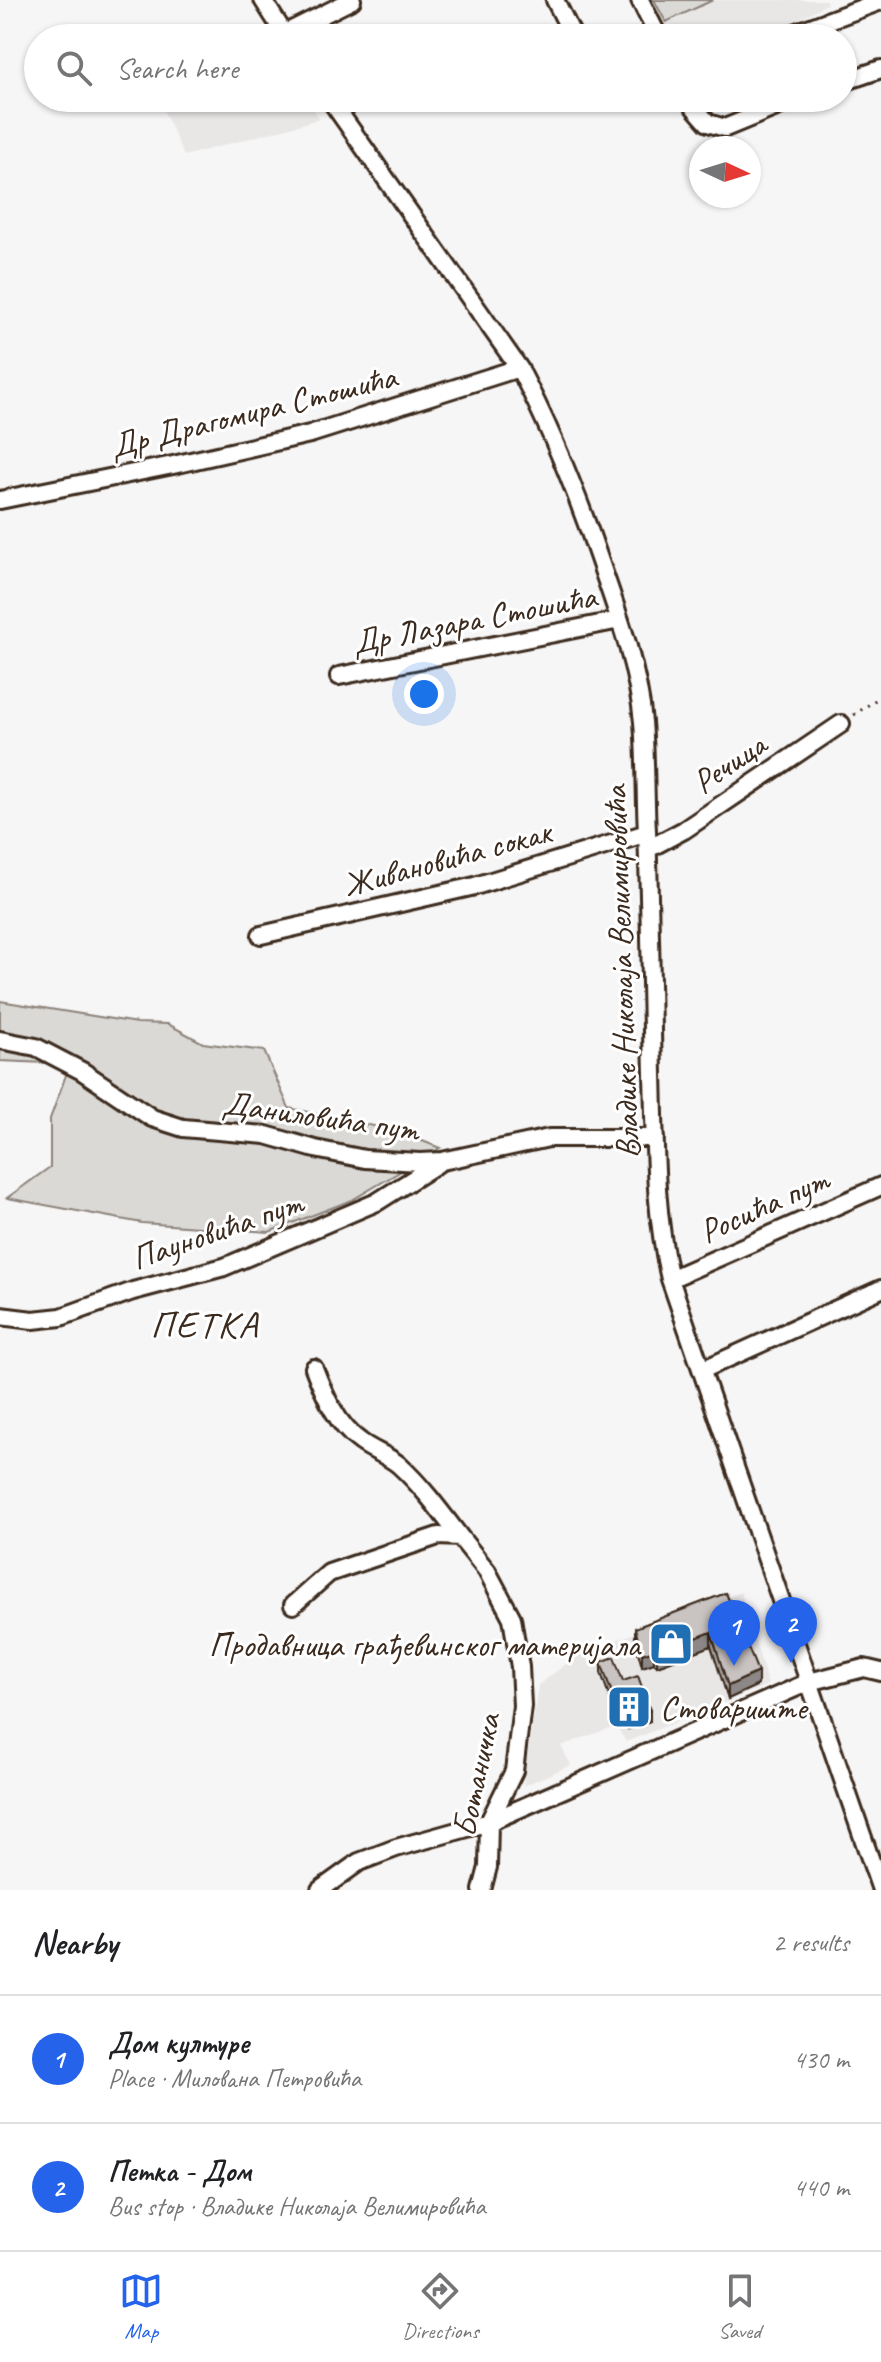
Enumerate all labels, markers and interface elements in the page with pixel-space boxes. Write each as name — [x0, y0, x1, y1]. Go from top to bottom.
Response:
search box — [24, 24, 857, 112]
icon: search — [52, 46, 96, 90]
text: Search here — [116, 49, 238, 87]
north arrow — [689, 136, 761, 208]
street label: Др Драгомира Стошића — [105, 354, 403, 467]
street label: Др Лазара Стошића — [348, 574, 602, 664]
your location — [404, 674, 444, 714]
street label: Речица — [684, 721, 776, 803]
street label: Владике Николаја Велимировића — [593, 783, 649, 1159]
street label: Живановића сокак — [338, 809, 558, 906]
street label: Даниловића пут — [220, 1081, 424, 1151]
street label: Росића пут — [693, 1157, 837, 1253]
street label: Пауновића пут — [126, 1180, 311, 1279]
district label: ПЕТКА — [151, 1301, 259, 1348]
pin: 2 — [765, 1597, 817, 1663]
pin: 1 — [708, 1600, 760, 1666]
shop icon: Продавница грађевинског материјала — [647, 1620, 695, 1668]
place label: Продавница грађевинског материјала — [209, 1623, 642, 1666]
building icon: Стовариште — [605, 1683, 653, 1731]
place label: Стовариште — [660, 1686, 810, 1729]
street label: Ботаничка — [442, 1708, 510, 1840]
text: Nearby — [32, 1921, 118, 1964]
text: 2 results — [773, 1926, 849, 1959]
text: Дом културе — [108, 2024, 249, 2062]
text: 1 — [52, 2043, 64, 2076]
text: 430 m — [793, 2043, 849, 2076]
text: Place · Милована Петровића — [108, 2062, 361, 2095]
text: Петка - Дом — [108, 2152, 251, 2190]
text: 2 — [52, 2171, 64, 2204]
text: 440 m — [793, 2171, 849, 2204]
text: Bus stop · Владике Николаја Велимировића — [108, 2190, 486, 2223]
tab: Map — [119, 2269, 163, 2345]
tab: Directions — [402, 2269, 479, 2345]
tab: Saved — [718, 2269, 762, 2345]

